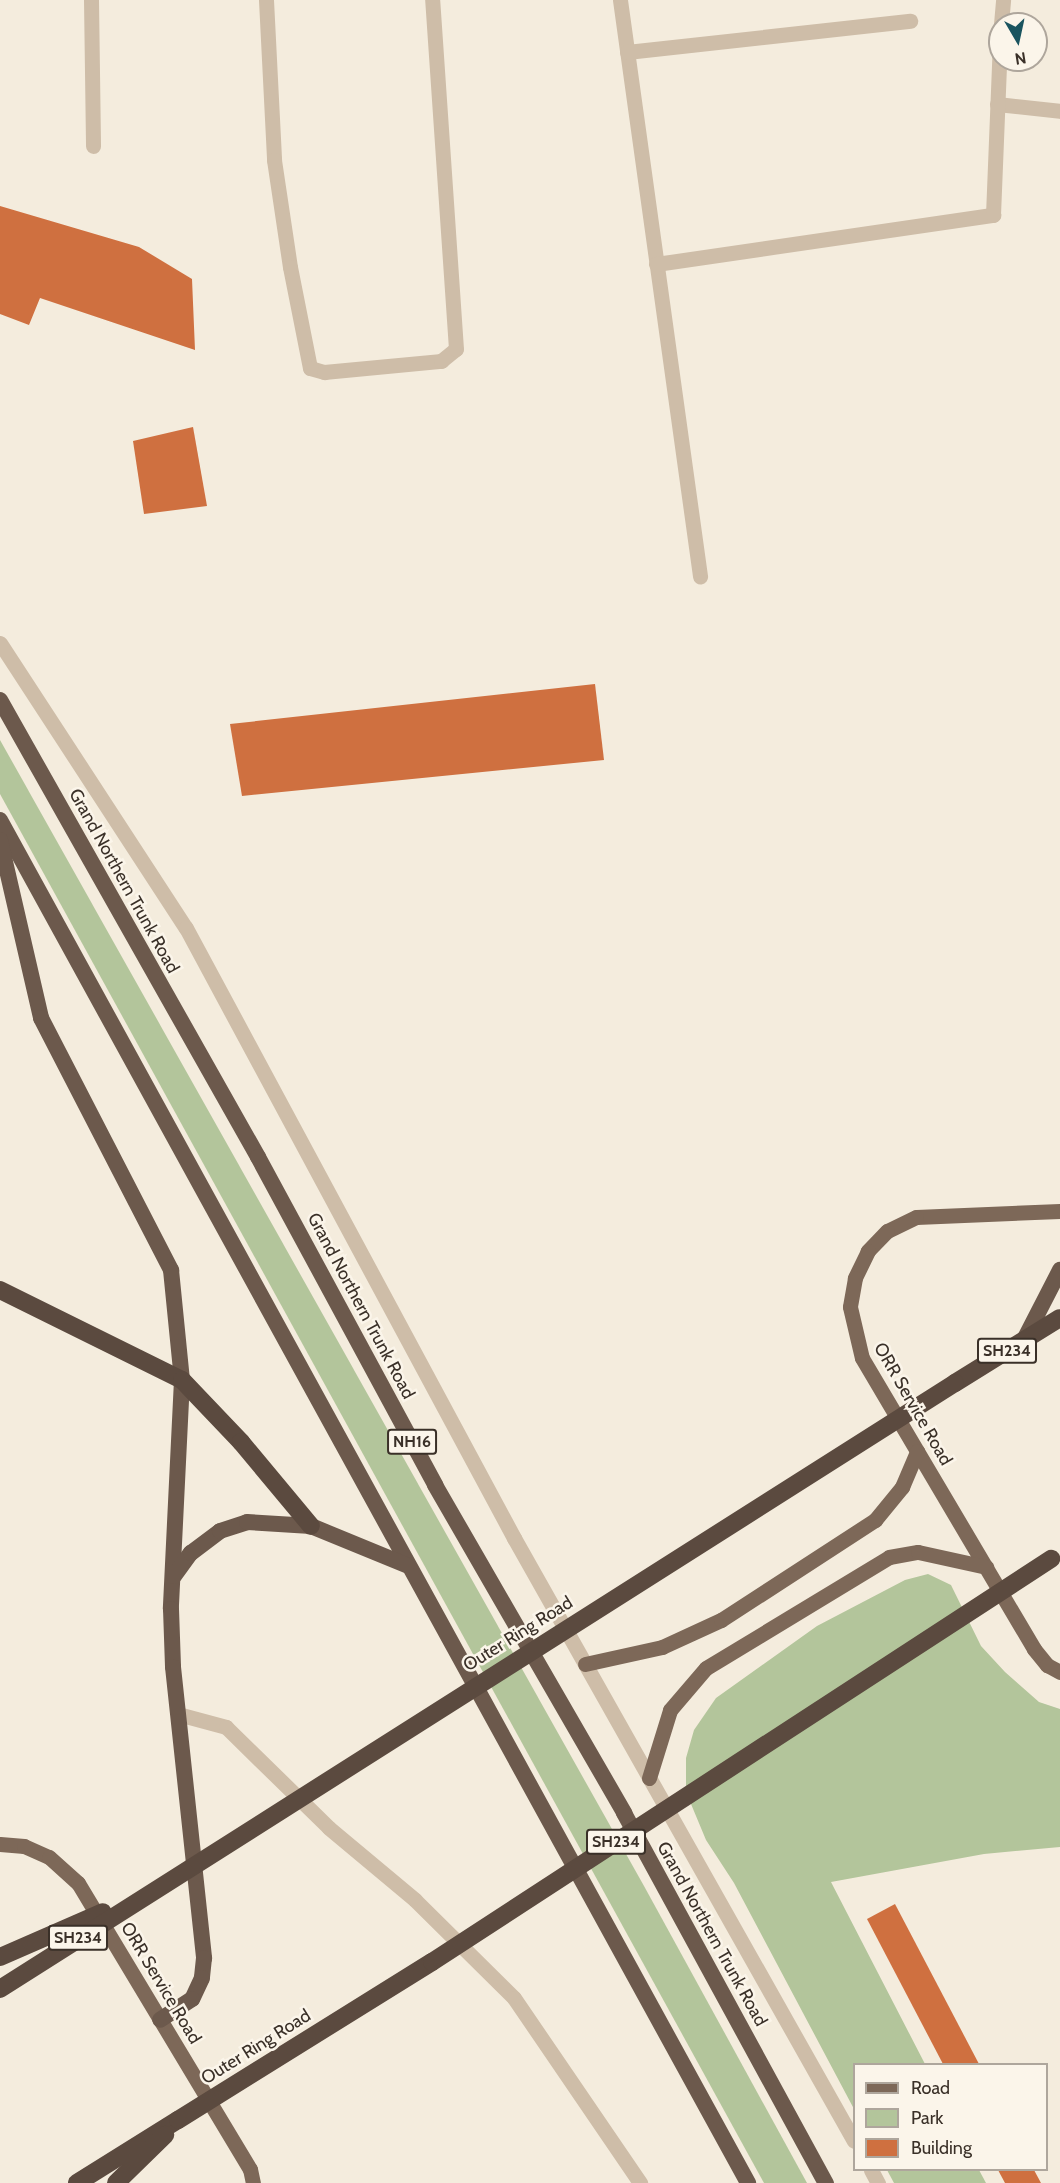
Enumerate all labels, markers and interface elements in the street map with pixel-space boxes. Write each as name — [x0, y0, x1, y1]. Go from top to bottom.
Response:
north arrow — [988, 12, 1048, 72]
text: N — [1014, 48, 1028, 69]
street label: Grand Northern Trunk Road — [64, 785, 184, 977]
street label: Grand Northern Trunk Road — [303, 1209, 419, 1403]
road number: SH234 — [977, 1338, 1037, 1364]
street label: ORR Service Road — [869, 1339, 957, 1469]
road number: NH16 — [386, 1429, 438, 1455]
street label: Outer Ring Road — [459, 1592, 577, 1676]
road number: SH234 — [586, 1829, 646, 1855]
street label: Grand Northern Trunk Road — [652, 1838, 772, 2030]
street label: ORR Service Road — [116, 1918, 206, 2048]
road number: SH234 — [48, 1925, 108, 1951]
street label: Outer Ring Road — [197, 2005, 315, 2089]
legend — [853, 2063, 1048, 2171]
text: Road — [911, 2077, 950, 2099]
text: Park — [911, 2107, 943, 2129]
text: Building — [911, 2137, 972, 2159]

